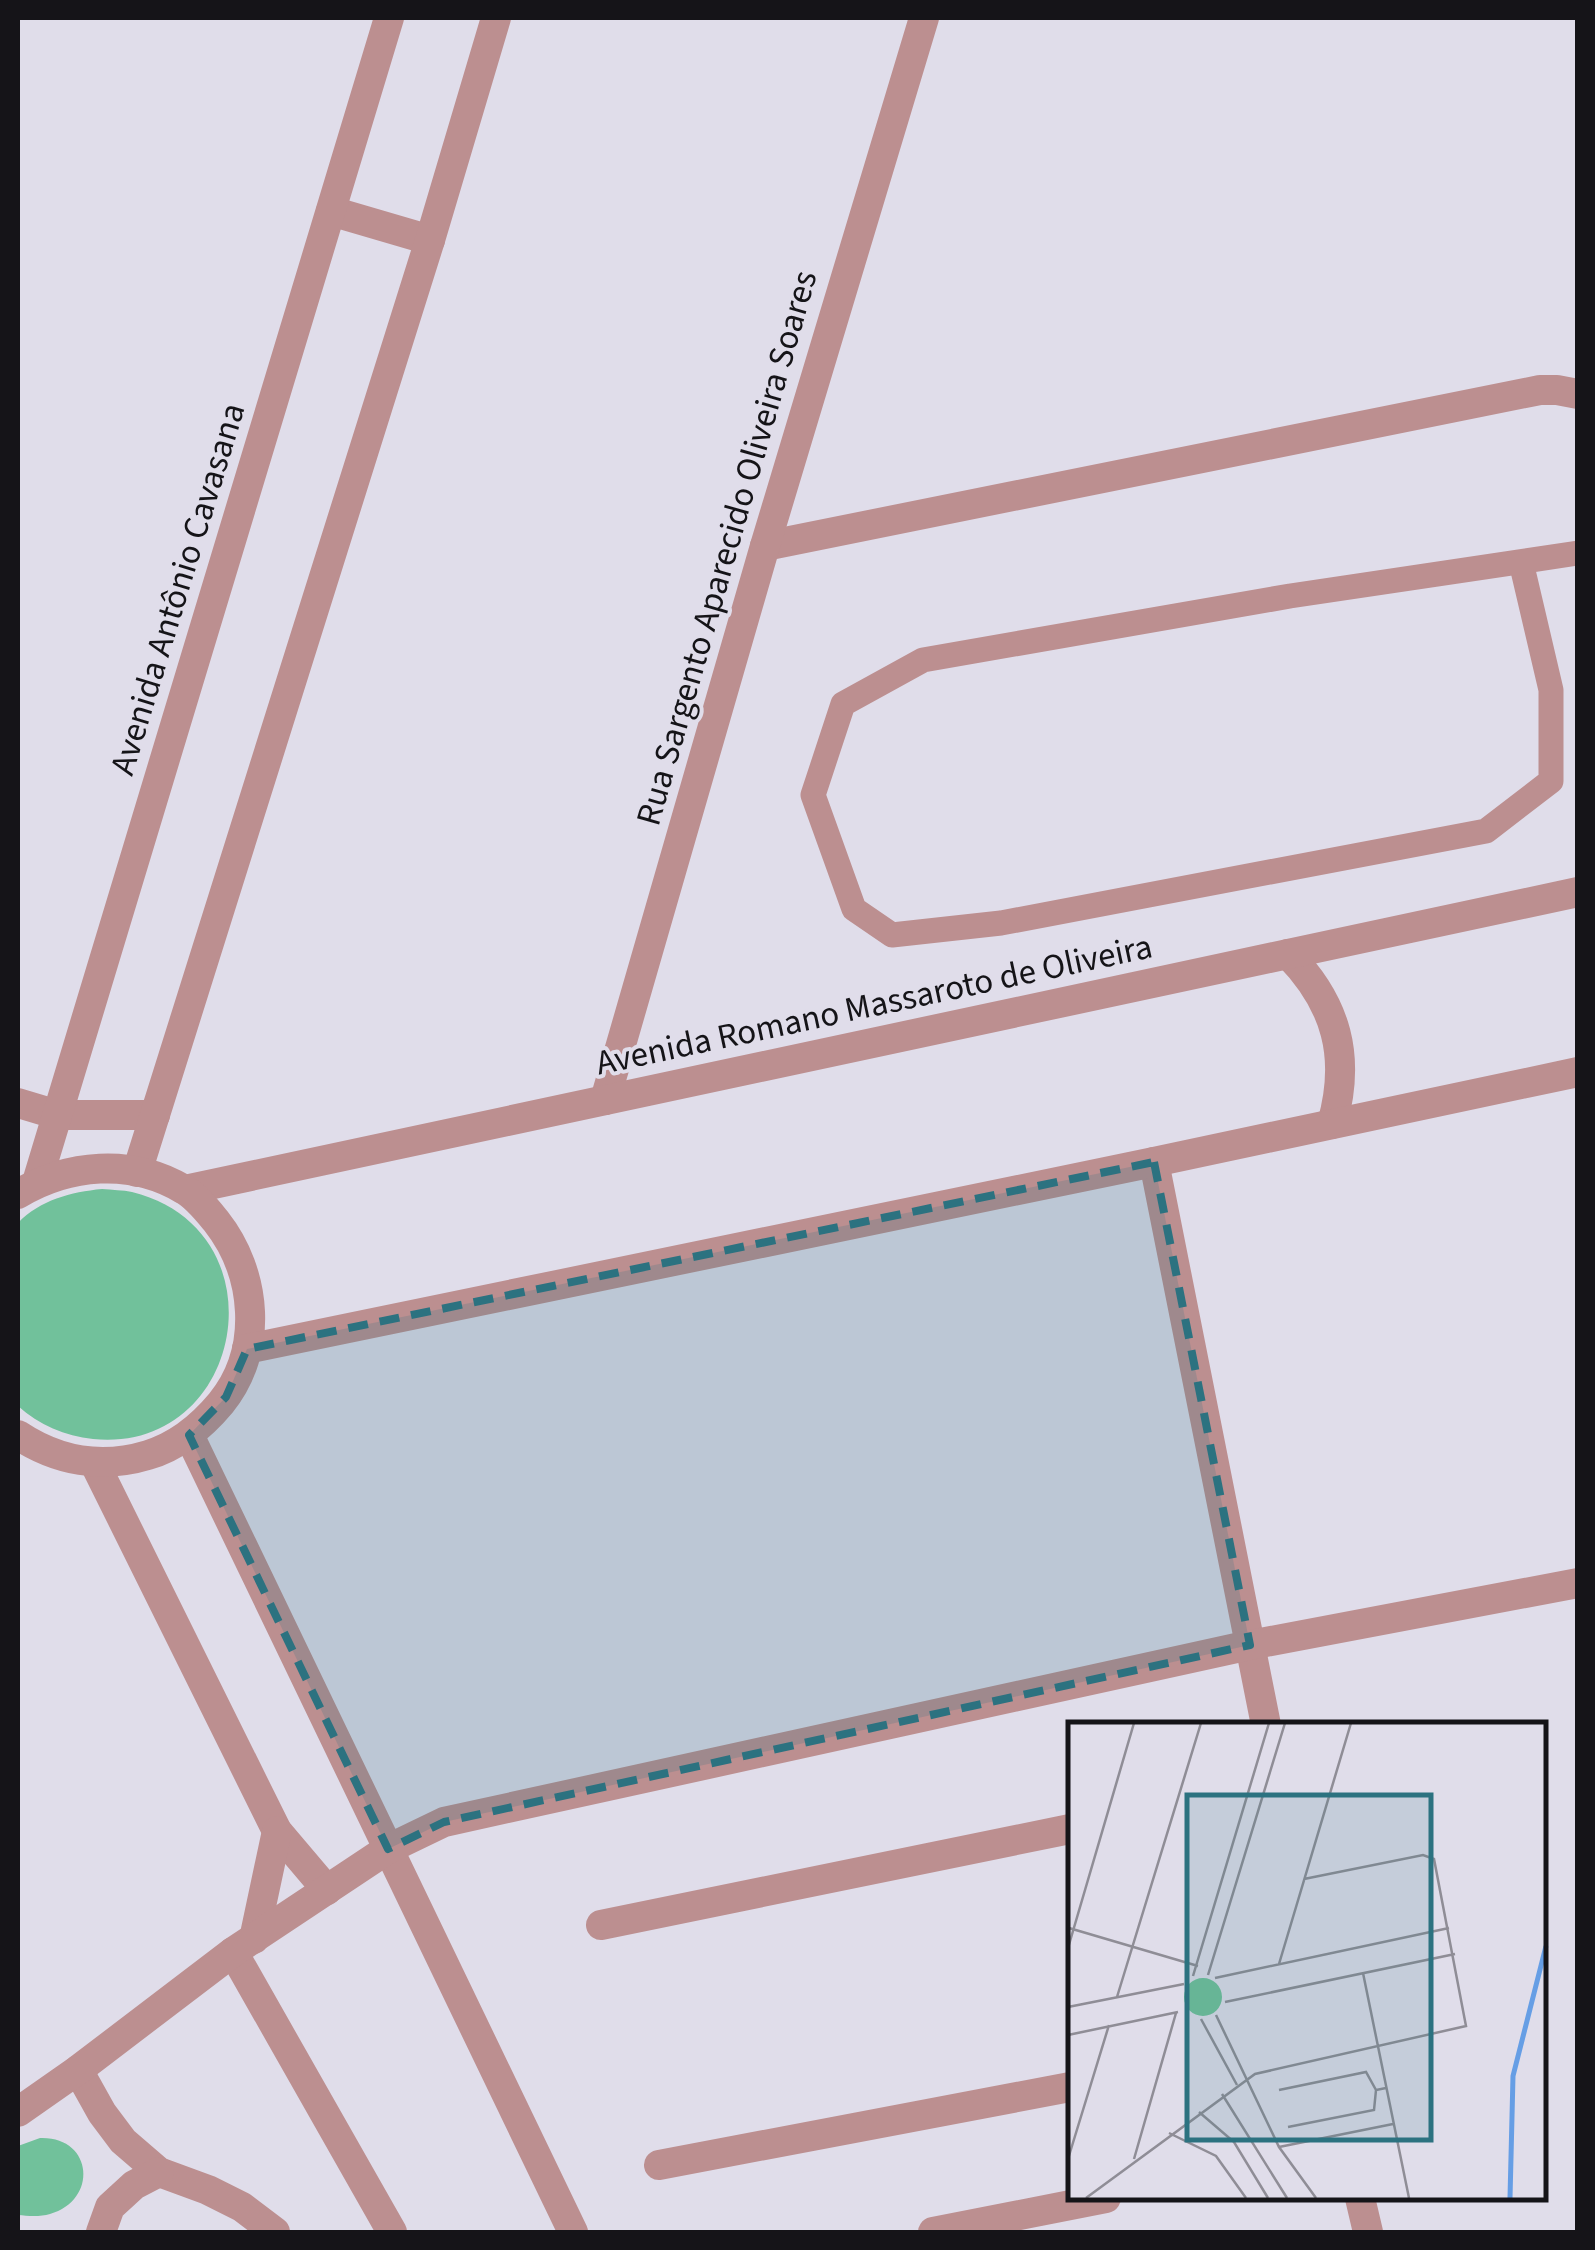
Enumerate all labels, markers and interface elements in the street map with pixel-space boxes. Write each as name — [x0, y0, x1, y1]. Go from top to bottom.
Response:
street label: Rua Sargento Aparecido Oliveira Soares — [624, 265, 830, 831]
street label: Avenida Antônio Cavasana — [98, 397, 258, 781]
street label: Avenida Romano Massaroto de Oliveira — [591, 922, 1157, 1088]
inset map — [1068, 1722, 1545, 2200]

